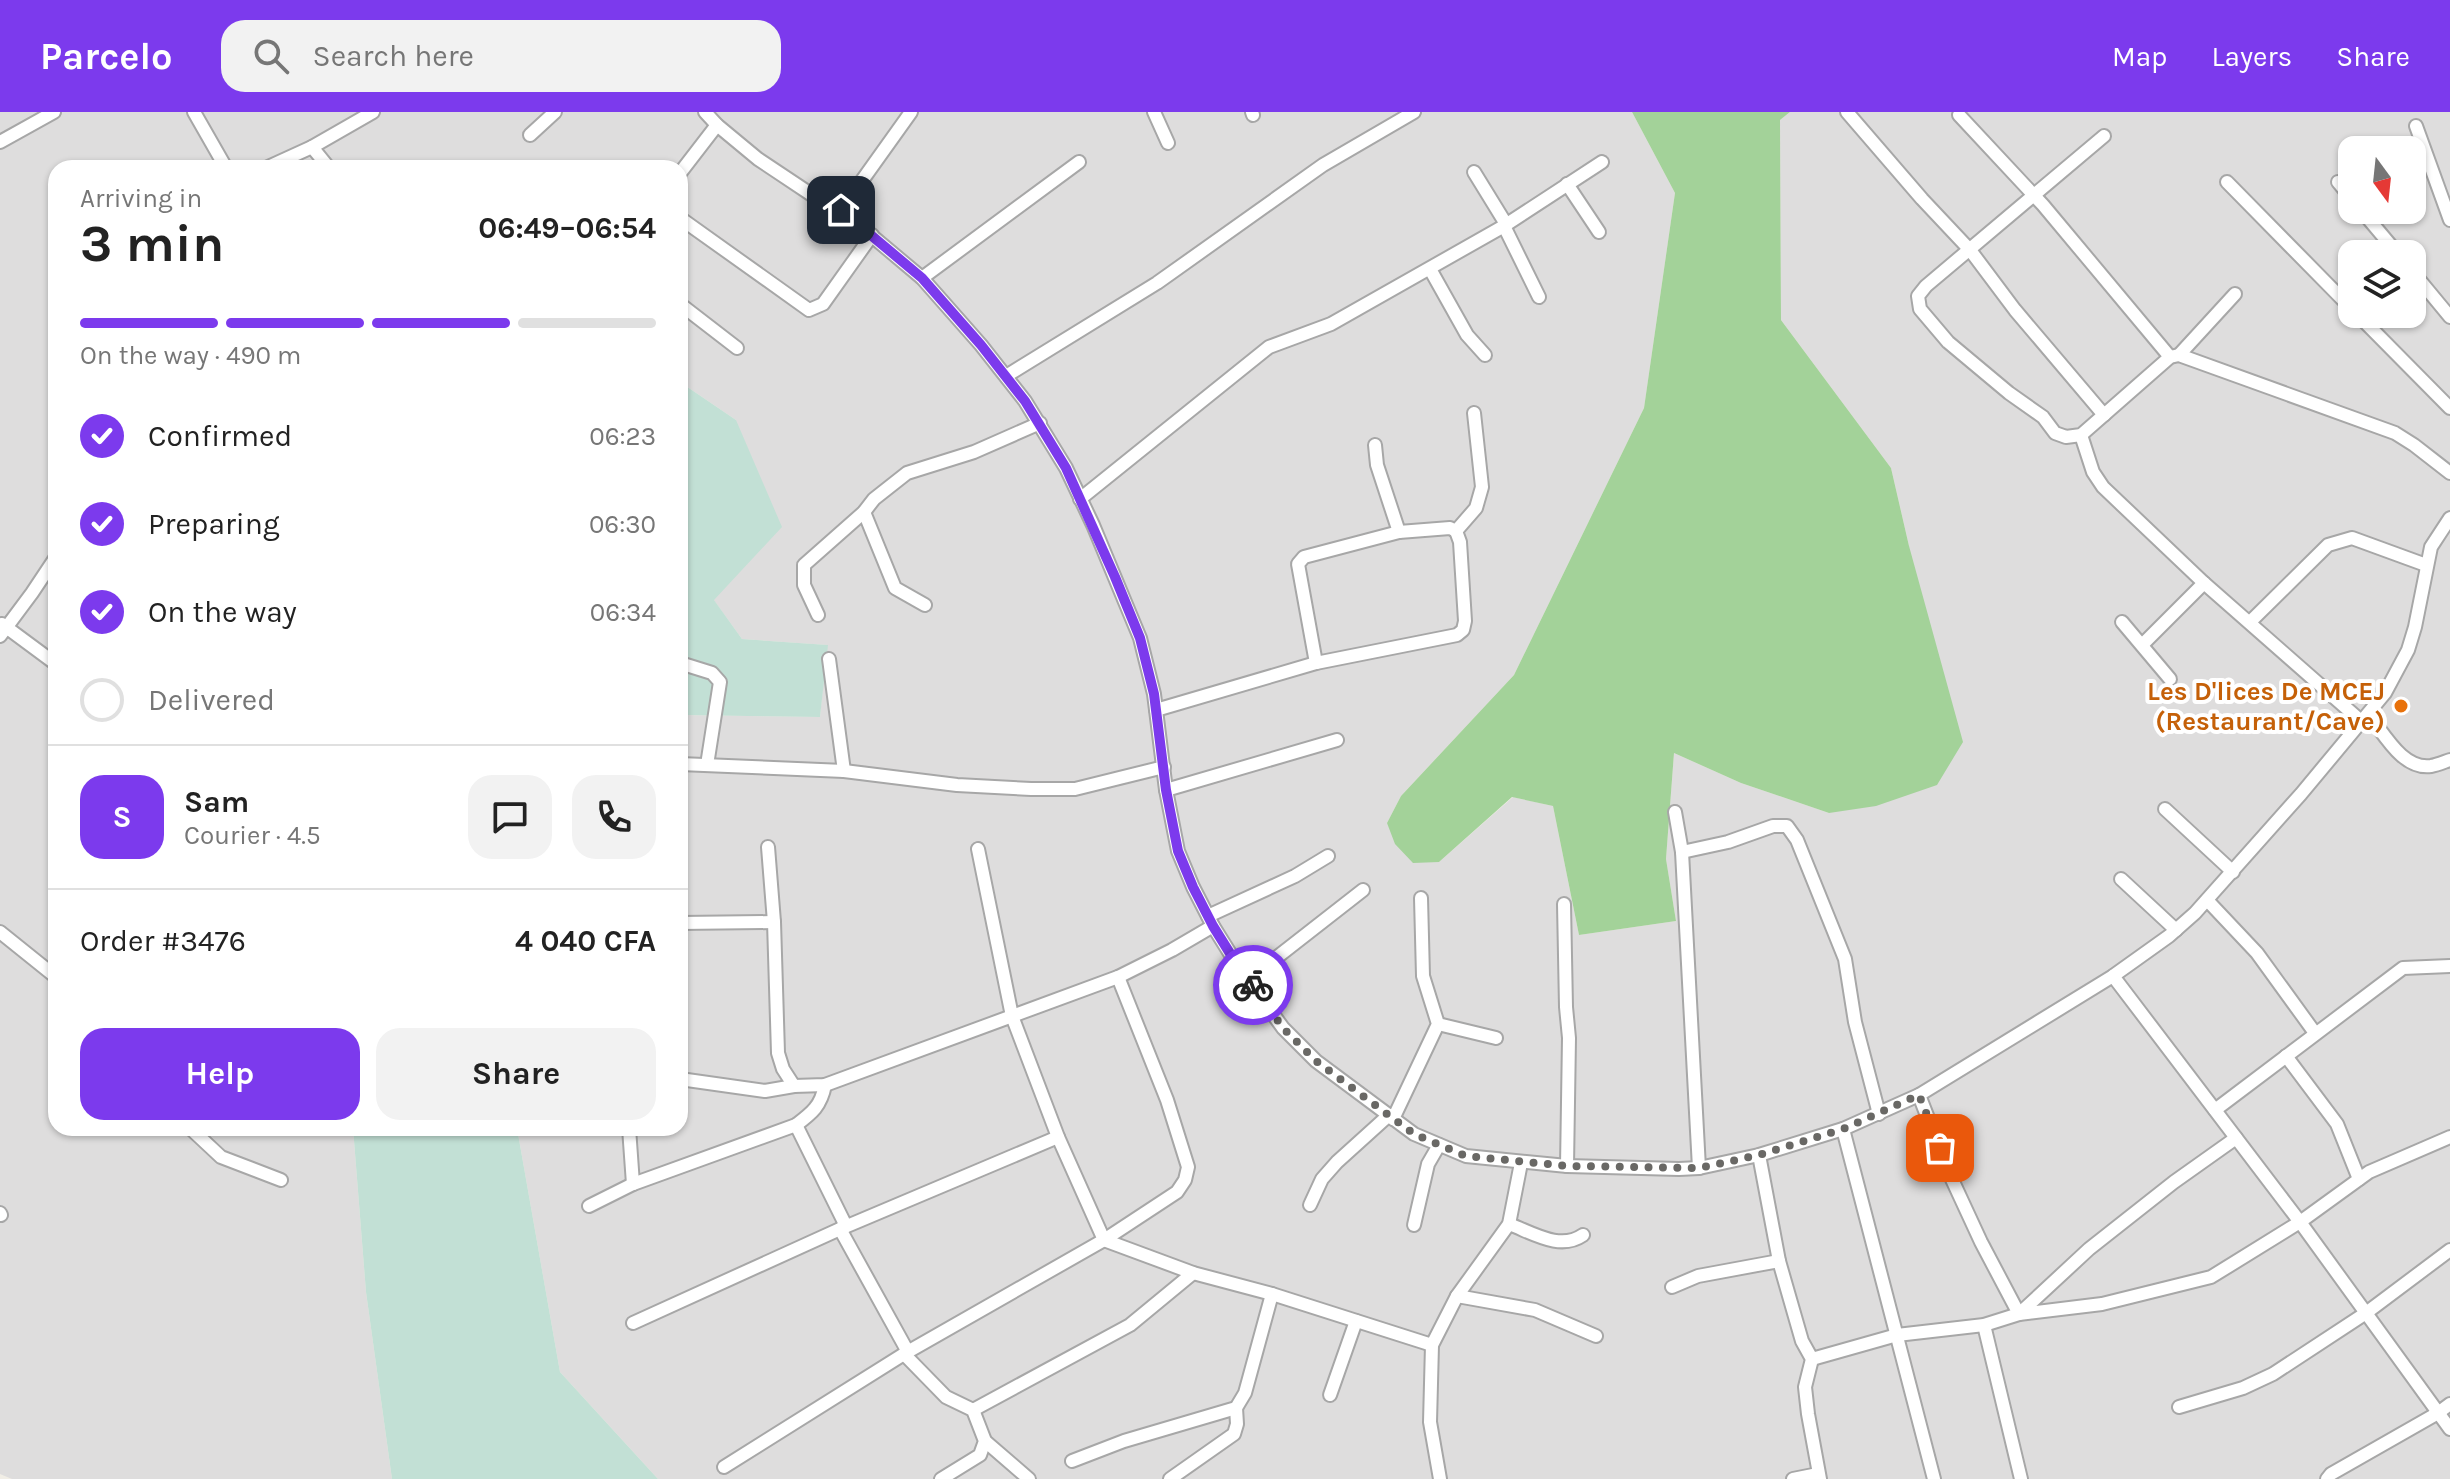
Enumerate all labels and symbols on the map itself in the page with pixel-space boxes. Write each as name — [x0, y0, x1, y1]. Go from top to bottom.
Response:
north arrow — [2338, 136, 2426, 224]
pin — [807, 176, 875, 244]
place label: Les D'lices De MCEJ (Restaurant/Cave) — [2147, 676, 2385, 737]
marker: Les D'lices De MCEJ (Restaurant/Cave) — [2392, 697, 2410, 715]
courier — [1213, 945, 1293, 1025]
pin — [1906, 1114, 1974, 1182]

